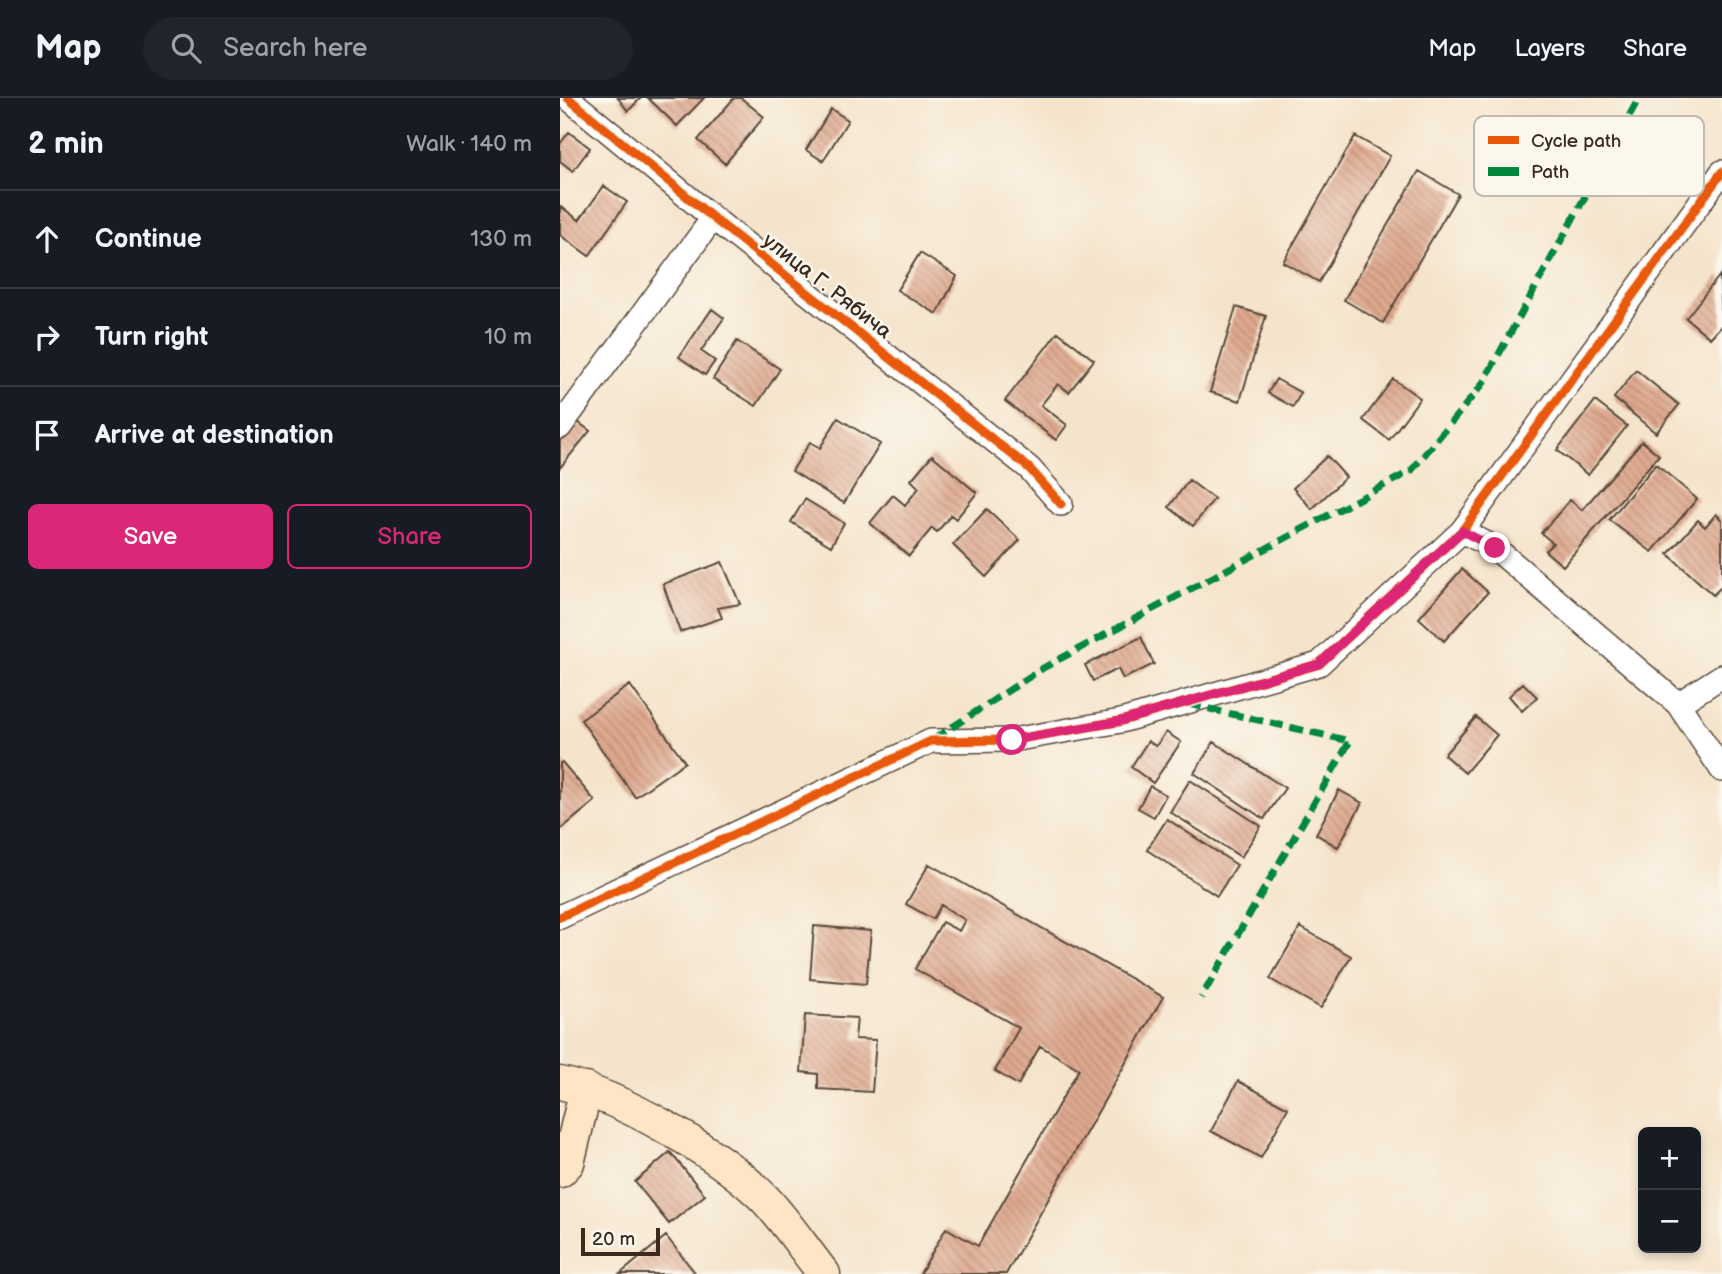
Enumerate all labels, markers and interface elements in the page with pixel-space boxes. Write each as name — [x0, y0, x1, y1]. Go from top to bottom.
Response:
search box — [143, 17, 633, 80]
text: Map — [35, 28, 101, 68]
icon: search — [167, 29, 205, 67]
text: Search here — [223, 33, 367, 64]
text: Map — [1428, 34, 1476, 63]
text: Layers — [1514, 34, 1585, 63]
text: Share — [1623, 34, 1687, 63]
legend — [1474, 116, 1704, 196]
text: 2 min — [28, 126, 104, 162]
text: Walk · 140 m — [406, 130, 532, 158]
text: Cycle path — [1531, 130, 1621, 153]
text: Path — [1531, 161, 1569, 184]
icon: ahead — [28, 220, 66, 258]
text: Continue — [95, 224, 202, 255]
text: 130 m — [470, 225, 532, 253]
street label: улица Г. Рябича — [758, 228, 897, 344]
icon: right — [28, 318, 66, 356]
text: Turn right — [95, 322, 208, 353]
text: 10 m — [484, 323, 532, 351]
icon: arrive — [28, 416, 66, 454]
text: Arrive at destination — [95, 420, 334, 451]
button: Save — [28, 504, 273, 569]
button: Share — [287, 504, 532, 569]
route end — [1479, 532, 1510, 563]
route start — [996, 724, 1027, 755]
map controls — [1638, 1127, 1701, 1253]
button: + — [1638, 1127, 1701, 1190]
button: − — [1638, 1190, 1701, 1253]
scale bar — [581, 1225, 660, 1257]
text: 20 m — [592, 1228, 635, 1251]

